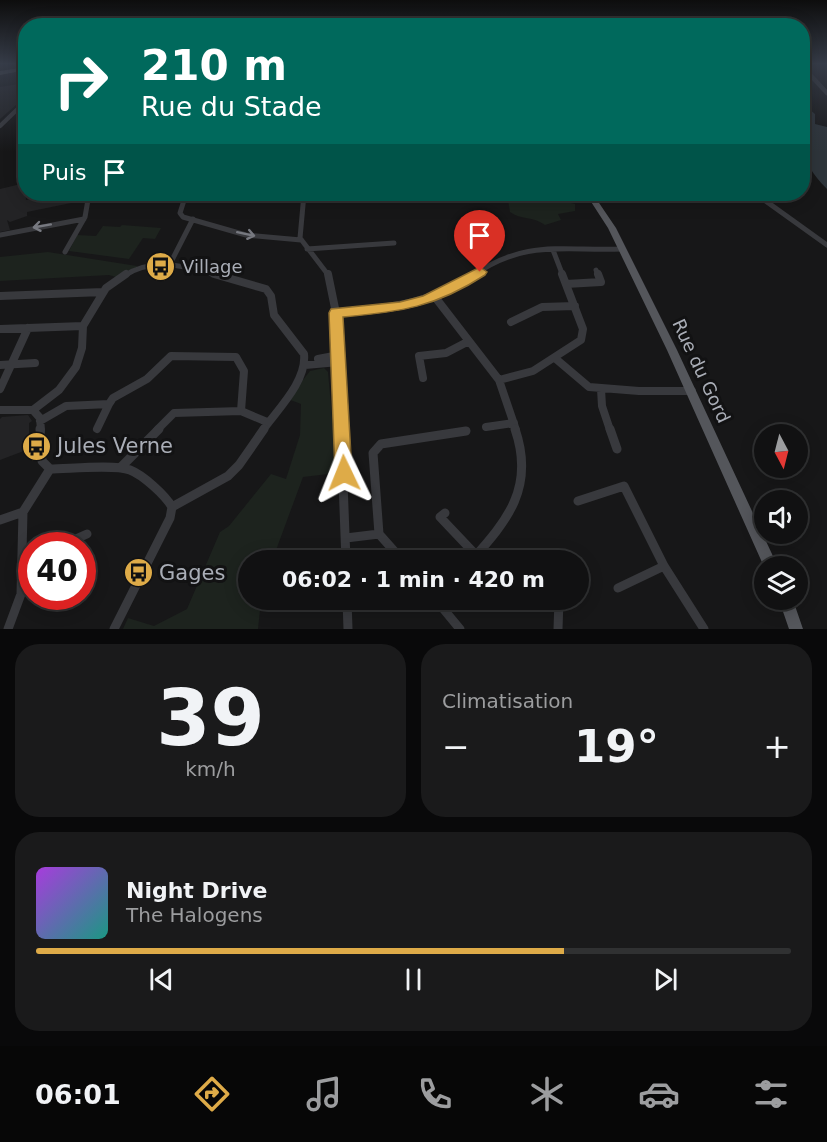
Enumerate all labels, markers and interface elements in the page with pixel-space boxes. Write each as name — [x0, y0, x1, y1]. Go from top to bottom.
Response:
text: 210 m — [141, 41, 287, 90]
icon: right — [42, 42, 120, 120]
text: Rue du Stade — [141, 91, 322, 122]
icon: arrive — [98, 156, 131, 189]
text: Puis — [42, 160, 86, 185]
pin — [454, 210, 505, 272]
icon: arrive — [463, 219, 496, 252]
one-way arrow — [32, 220, 52, 231]
one-way arrow — [237, 229, 256, 241]
bus stop icon: Village — [145, 251, 177, 283]
place label: Village — [182, 256, 242, 277]
street label: Rue du Gord — [668, 316, 735, 426]
north arrow — [754, 424, 808, 478]
map controls — [754, 424, 808, 610]
bus stop icon: Jules Verne — [20, 430, 52, 462]
place label: Jules Verne — [55, 434, 173, 458]
position arrow — [312, 441, 376, 505]
button: sound — [754, 490, 808, 544]
speed limit sign: 40 — [18, 532, 96, 610]
button: layers — [754, 556, 808, 610]
bus stop icon: Gages — [122, 557, 154, 589]
place label: Gages — [159, 561, 225, 585]
text: 06:02 · 1 min · 420 m — [282, 567, 545, 592]
text: 39 — [156, 673, 265, 763]
text: Climatisation — [442, 689, 573, 713]
text: 19° — [574, 720, 659, 773]
text: − — [442, 727, 470, 766]
text: + — [763, 727, 791, 766]
text: km/h — [185, 757, 236, 781]
text: Night Drive — [126, 878, 267, 903]
text: The Halogens — [126, 903, 263, 927]
icon: previous — [145, 963, 178, 996]
icon: pause — [397, 963, 430, 996]
icon: next — [649, 963, 682, 996]
icon: directions — [191, 1073, 233, 1115]
icon: music — [303, 1073, 345, 1115]
icon: phone — [414, 1073, 456, 1115]
icon: climate — [526, 1073, 568, 1115]
icon: car — [638, 1073, 680, 1115]
icon: filters — [750, 1073, 792, 1115]
text: 06:01 — [35, 1079, 121, 1110]

